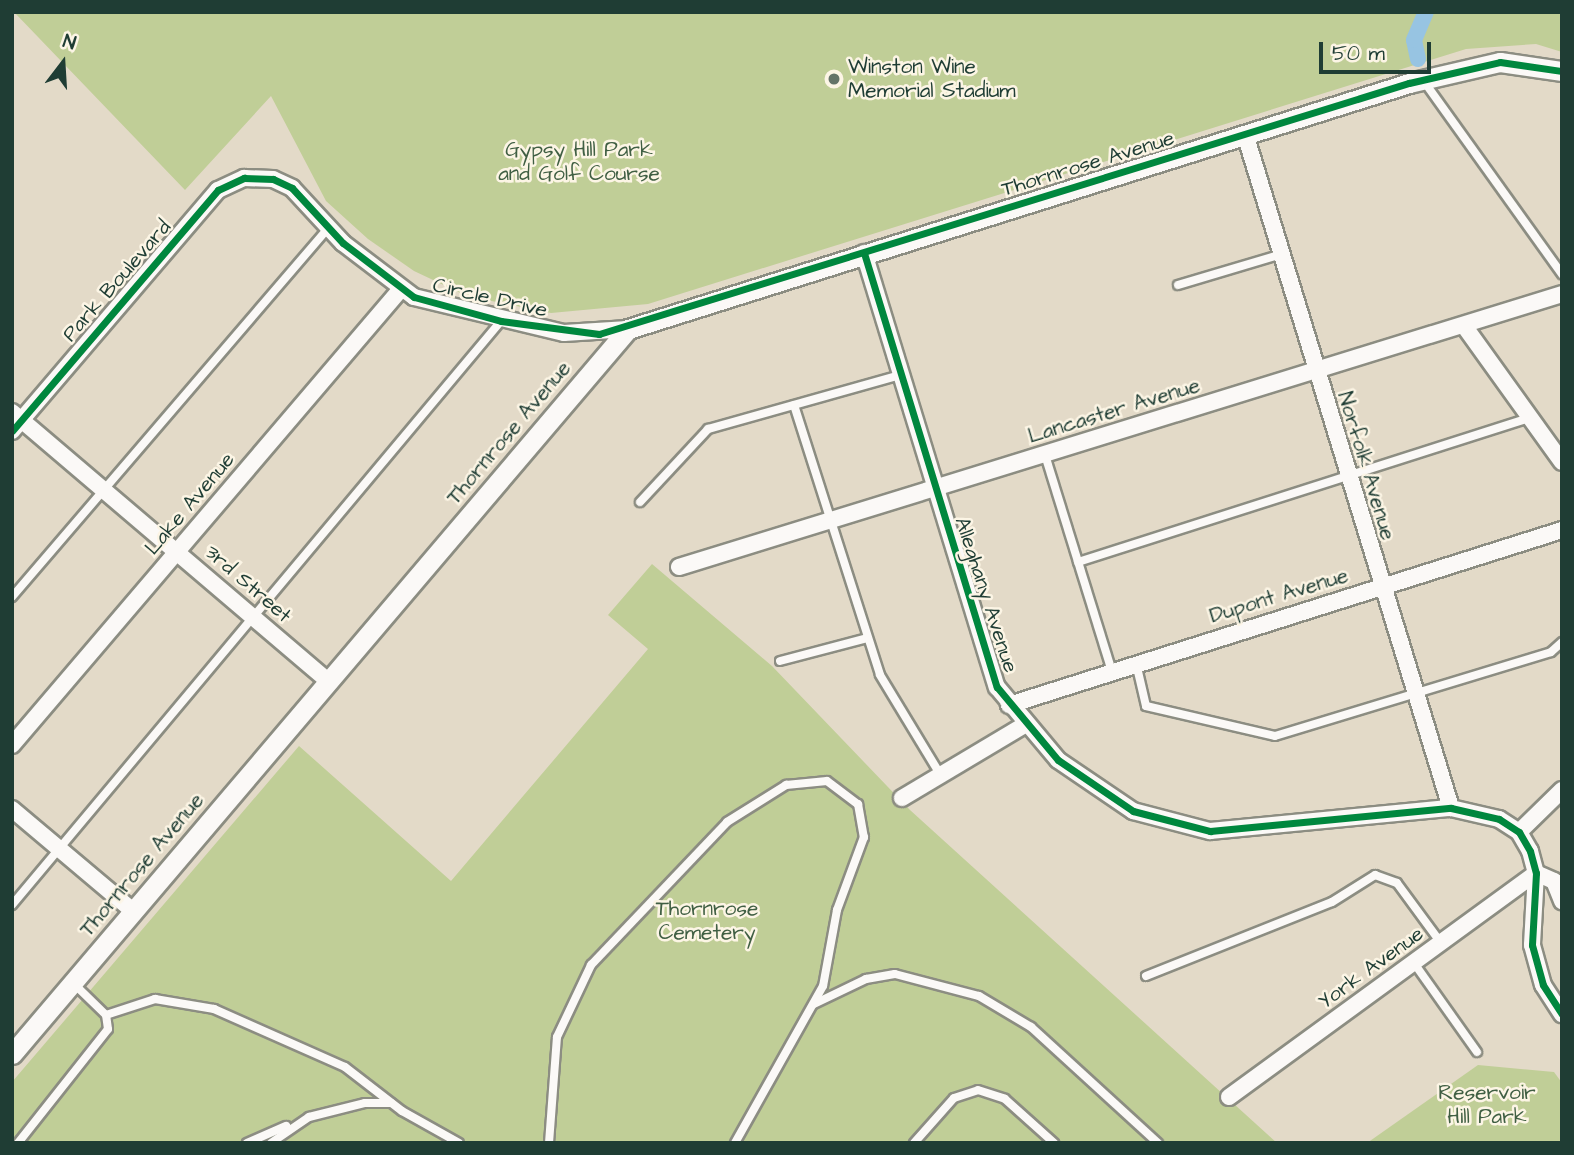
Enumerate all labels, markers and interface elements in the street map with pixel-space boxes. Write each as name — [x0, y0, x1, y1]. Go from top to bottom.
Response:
north arrow — [28, 28, 98, 98]
text: N — [60, 28, 79, 57]
scale bar — [1322, 28, 1434, 72]
text: 50 m — [1332, 39, 1385, 68]
place label: Winston Wine Memorial Stadium — [848, 54, 1016, 104]
marker: Winston Wine Memorial Stadium — [826, 71, 842, 87]
street label: Thornrose Avenue — [999, 126, 1177, 202]
park label: Gypsy Hill Park and Golf Course — [498, 137, 660, 187]
street label: Park Boulevard — [57, 215, 177, 347]
street label: Circle Drive — [430, 273, 550, 323]
street label: Thornrose Avenue — [442, 356, 576, 510]
street label: Lancaster Avenue — [1025, 373, 1203, 449]
street label: Norfolk Avenue — [1331, 389, 1401, 543]
street label: Lake Avenue — [140, 448, 240, 560]
street label: Alleghany Avenue — [949, 514, 1023, 676]
street label: 3rd Street — [200, 540, 296, 628]
street label: Dupont Avenue — [1207, 563, 1351, 629]
street label: Thornrose Avenue — [75, 788, 209, 942]
park label: Thornrose Cemetery — [656, 896, 758, 946]
street label: York Avenue — [1313, 921, 1429, 1015]
park label: Reservoir Hill Park — [1438, 1080, 1536, 1130]

